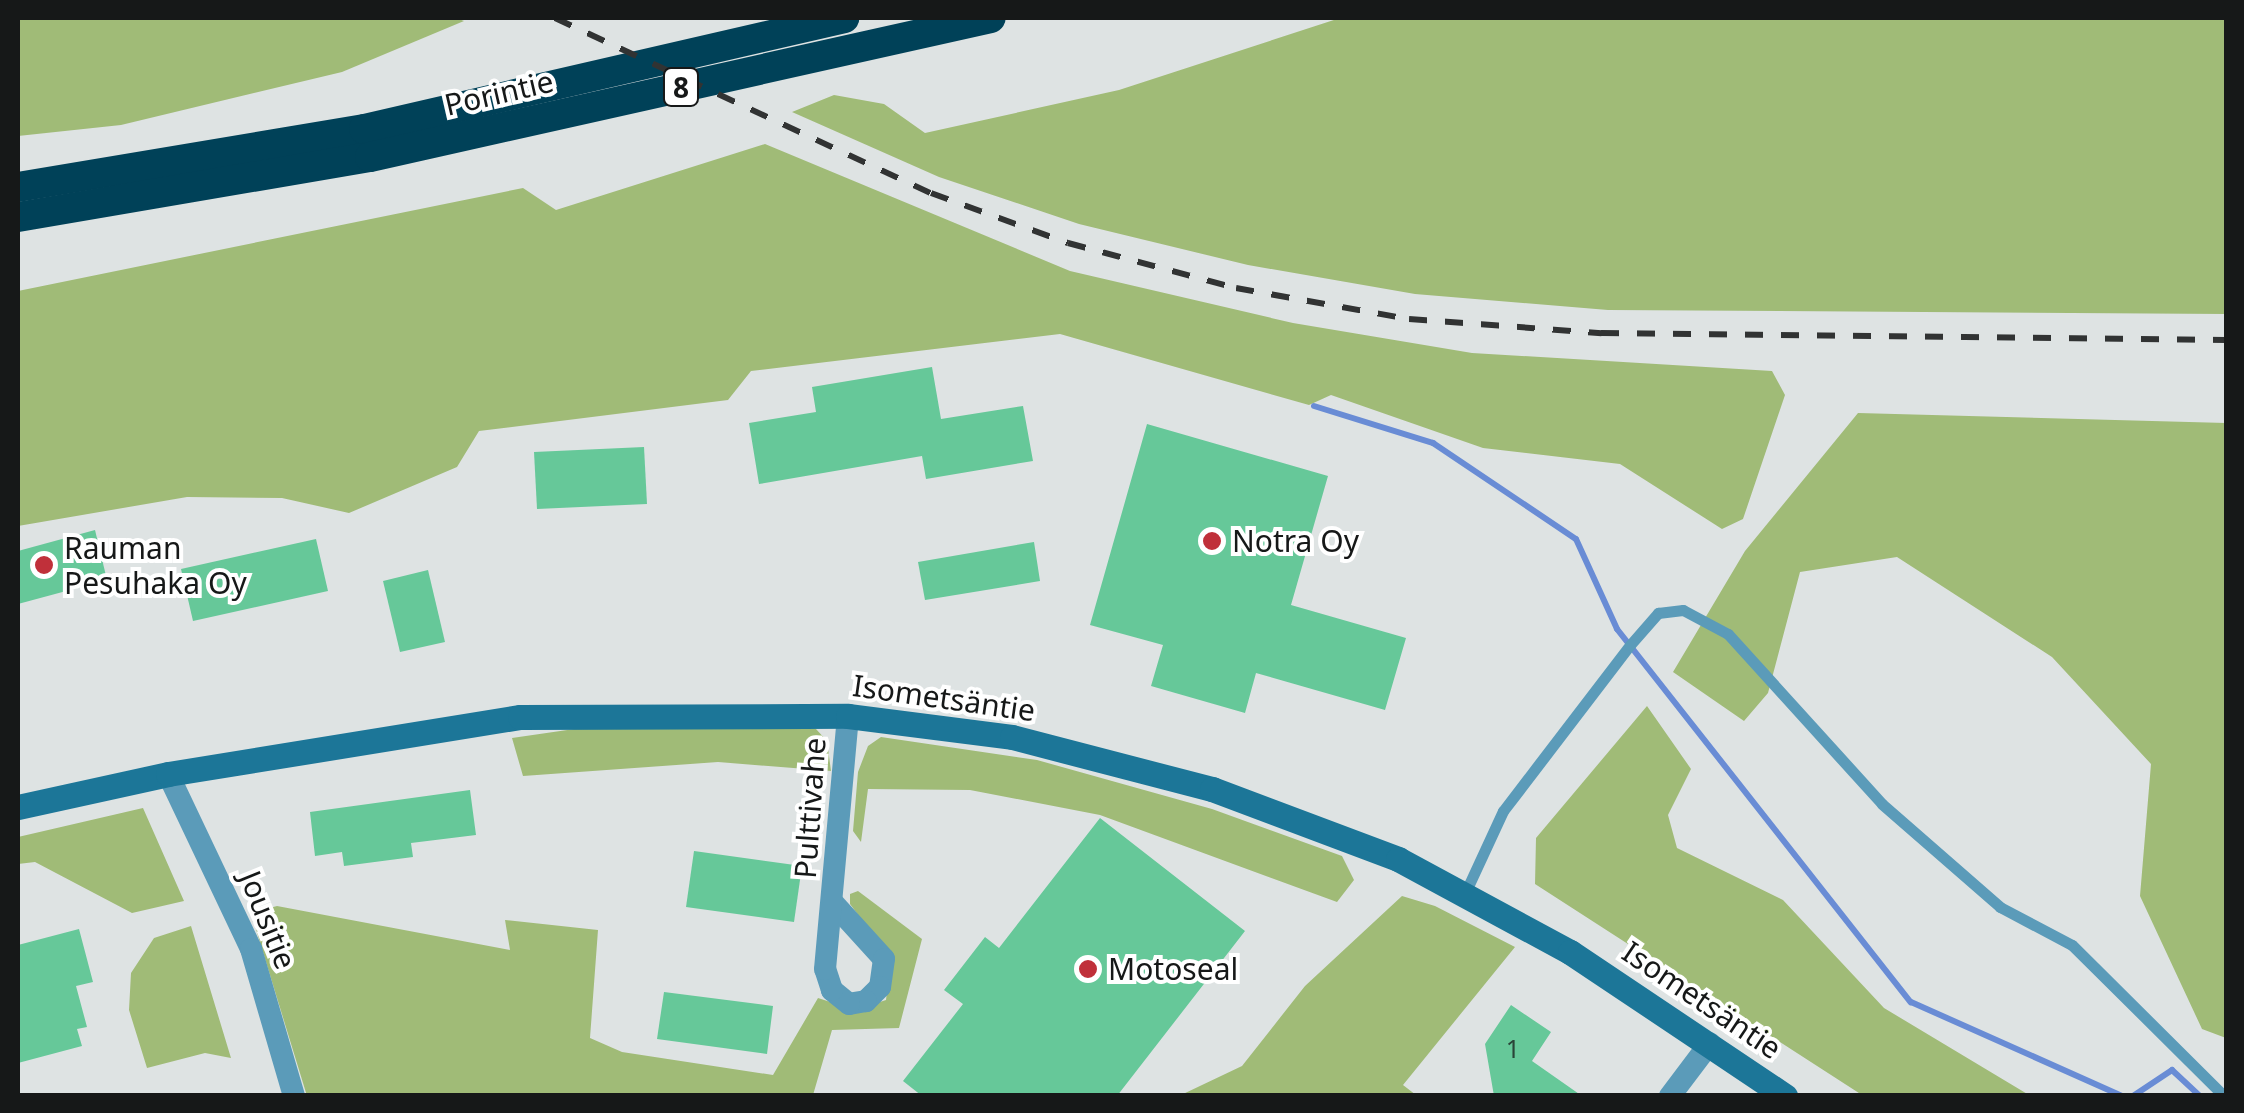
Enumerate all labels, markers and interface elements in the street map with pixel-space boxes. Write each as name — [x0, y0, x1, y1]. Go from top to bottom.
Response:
street label: Porintie — [441, 63, 557, 123]
road number: 8 — [661, 64, 701, 110]
place label: Notra Oy — [1232, 523, 1359, 559]
place label: Rauman Pesuhaka Oy — [64, 530, 247, 600]
marker: Notra Oy — [1201, 530, 1223, 552]
marker: Rauman Pesuhaka Oy — [33, 554, 55, 576]
street label: Isometsäntie — [851, 667, 1037, 729]
street label: Pulttivahe — [787, 736, 833, 880]
street label: Jousitie — [232, 866, 304, 974]
street label: Isometsäntie — [1616, 934, 1788, 1066]
place label: Motoseal — [1108, 951, 1238, 987]
marker: Motoseal — [1077, 958, 1099, 980]
house number: 1 — [1506, 1033, 1520, 1063]

